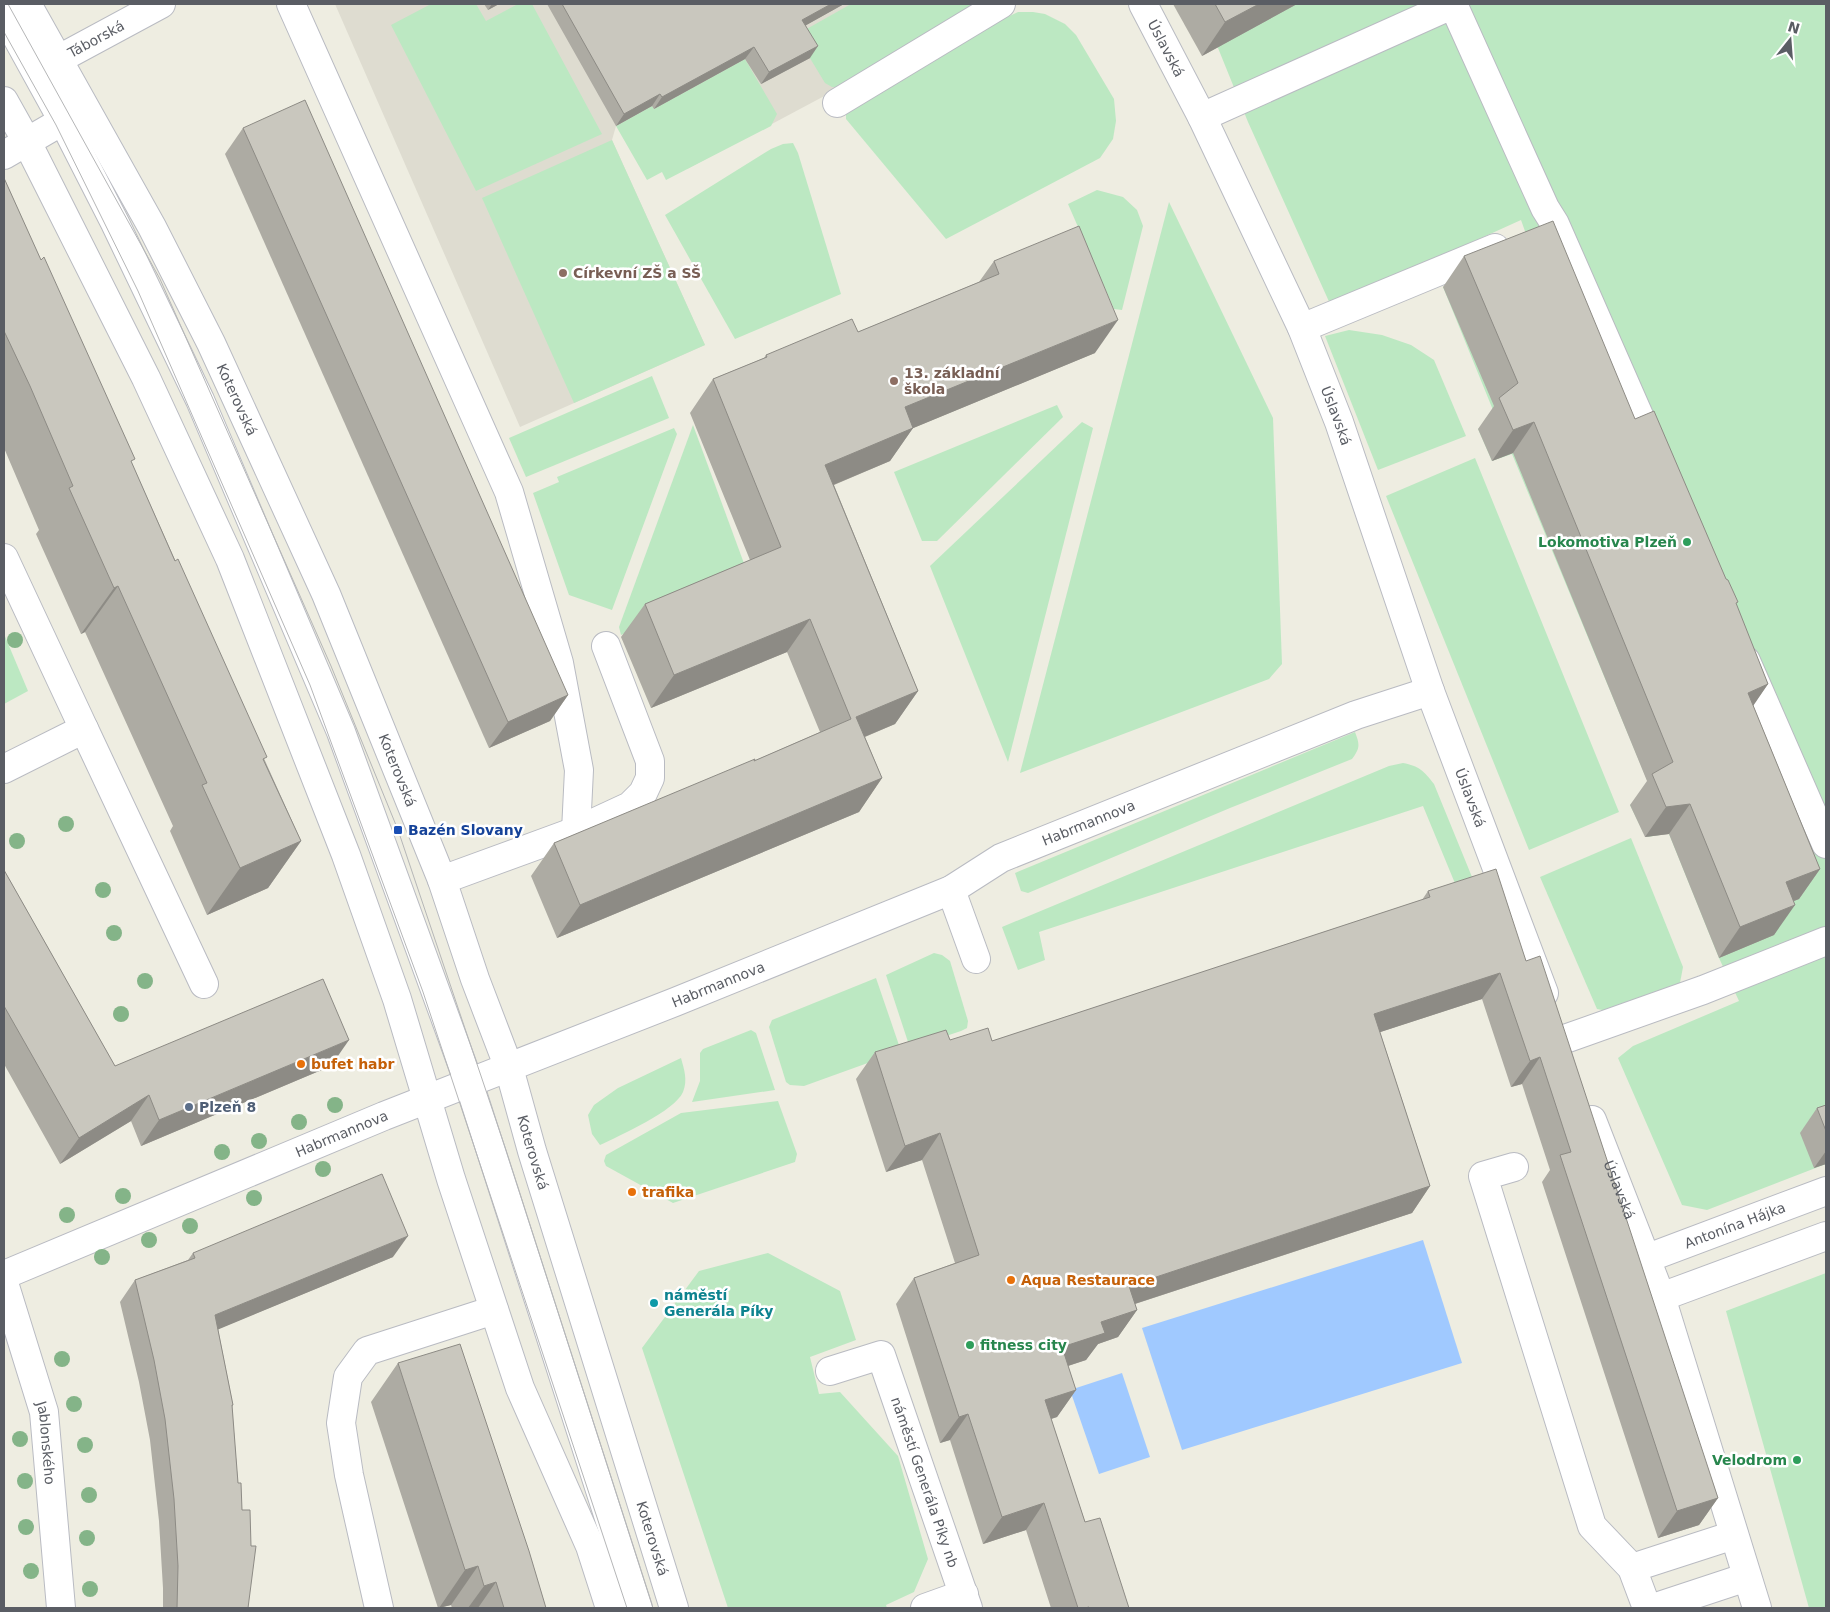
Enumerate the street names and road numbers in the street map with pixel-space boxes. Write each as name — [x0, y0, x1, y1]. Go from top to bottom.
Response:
street label: Táborská — [64, 17, 127, 61]
street label: Úslavská — [1145, 17, 1188, 80]
street label: Koterovská — [214, 361, 260, 438]
street label: Úslavská — [1318, 383, 1354, 447]
street label: Koterovská — [376, 731, 419, 809]
street label: Úslavská — [1452, 765, 1489, 830]
street label: Habrmannova — [1040, 797, 1137, 849]
street label: Habrmannova — [669, 958, 767, 1011]
street label: Habrmannova — [293, 1107, 390, 1160]
street label: Koterovská — [514, 1113, 552, 1192]
street label: Úslavská — [1601, 1158, 1638, 1222]
street label: Antonína Hájka — [1682, 1199, 1788, 1251]
street label: náměstí Generála Píky nb — [888, 1395, 962, 1570]
street label: Jablonského — [33, 1398, 58, 1485]
street label: Koterovská — [633, 1499, 671, 1578]

